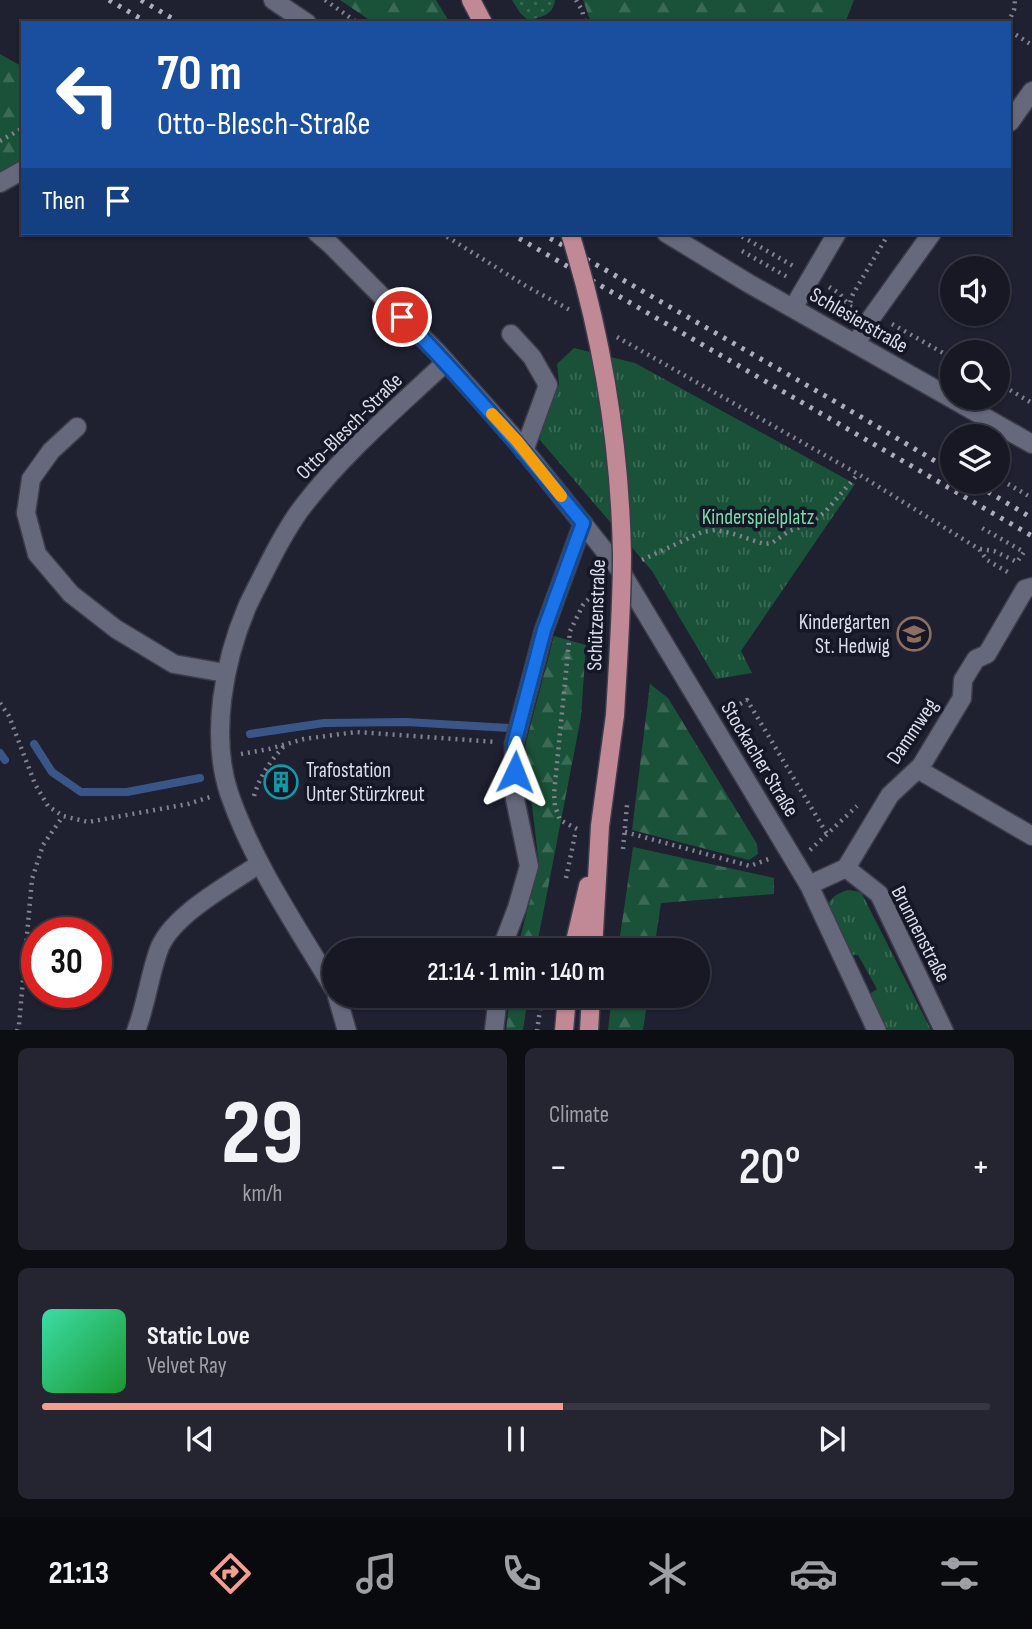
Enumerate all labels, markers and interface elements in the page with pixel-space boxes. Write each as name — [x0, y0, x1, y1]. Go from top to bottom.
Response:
text: 70 m — [157, 45, 242, 104]
icon: left — [42, 49, 133, 140]
text: Otto-Blesch-Straße — [157, 105, 370, 144]
icon: arrive — [99, 182, 137, 220]
text: Then — [42, 186, 85, 217]
map controls — [940, 256, 1010, 494]
button: sound — [940, 256, 1010, 326]
street label: Schlesierstraße — [805, 282, 912, 359]
pin — [372, 287, 432, 347]
icon: arrive — [383, 298, 421, 336]
button: search — [940, 340, 1010, 410]
street label: Otto-Blesch-Straße — [291, 368, 408, 485]
button: layers — [940, 424, 1010, 494]
park label: Kinderspielplatz — [702, 505, 815, 530]
street label: Schützenstraße — [582, 559, 611, 671]
place label: Kindergarten St. Hedwig — [799, 610, 890, 659]
school or university icon: Kindergarten St. Hedwig — [895, 615, 933, 653]
street label: Dammweg — [881, 694, 943, 769]
street label: Stockacher Straße — [715, 697, 804, 821]
position arrow — [478, 735, 552, 809]
place label: Trafostation Unter Stürzkreut — [306, 758, 425, 807]
building icon: Trafostation Unter Stürzkreut — [262, 763, 300, 801]
street label: Brunnenstraße — [886, 882, 955, 986]
speed limit sign: 30 — [21, 917, 112, 1008]
text: 21:14 · 1 min · 140 m — [427, 957, 605, 988]
text: 29 — [221, 1080, 304, 1189]
text: Climate — [549, 1101, 609, 1129]
text: 20° — [738, 1136, 801, 1199]
text: − — [549, 1145, 568, 1190]
text: + — [971, 1145, 990, 1190]
text: km/h — [243, 1180, 282, 1208]
text: Static Love — [147, 1321, 250, 1352]
text: Velvet Ray — [147, 1352, 227, 1380]
icon: previous — [181, 1420, 219, 1458]
icon: pause — [497, 1420, 535, 1458]
icon: next — [813, 1420, 851, 1458]
icon: directions — [206, 1549, 255, 1598]
icon: music — [352, 1549, 401, 1598]
icon: phone — [497, 1549, 546, 1598]
icon: climate — [643, 1549, 692, 1598]
icon: car — [789, 1549, 838, 1598]
icon: filters — [935, 1549, 984, 1598]
text: 21:13 — [48, 1554, 109, 1593]

